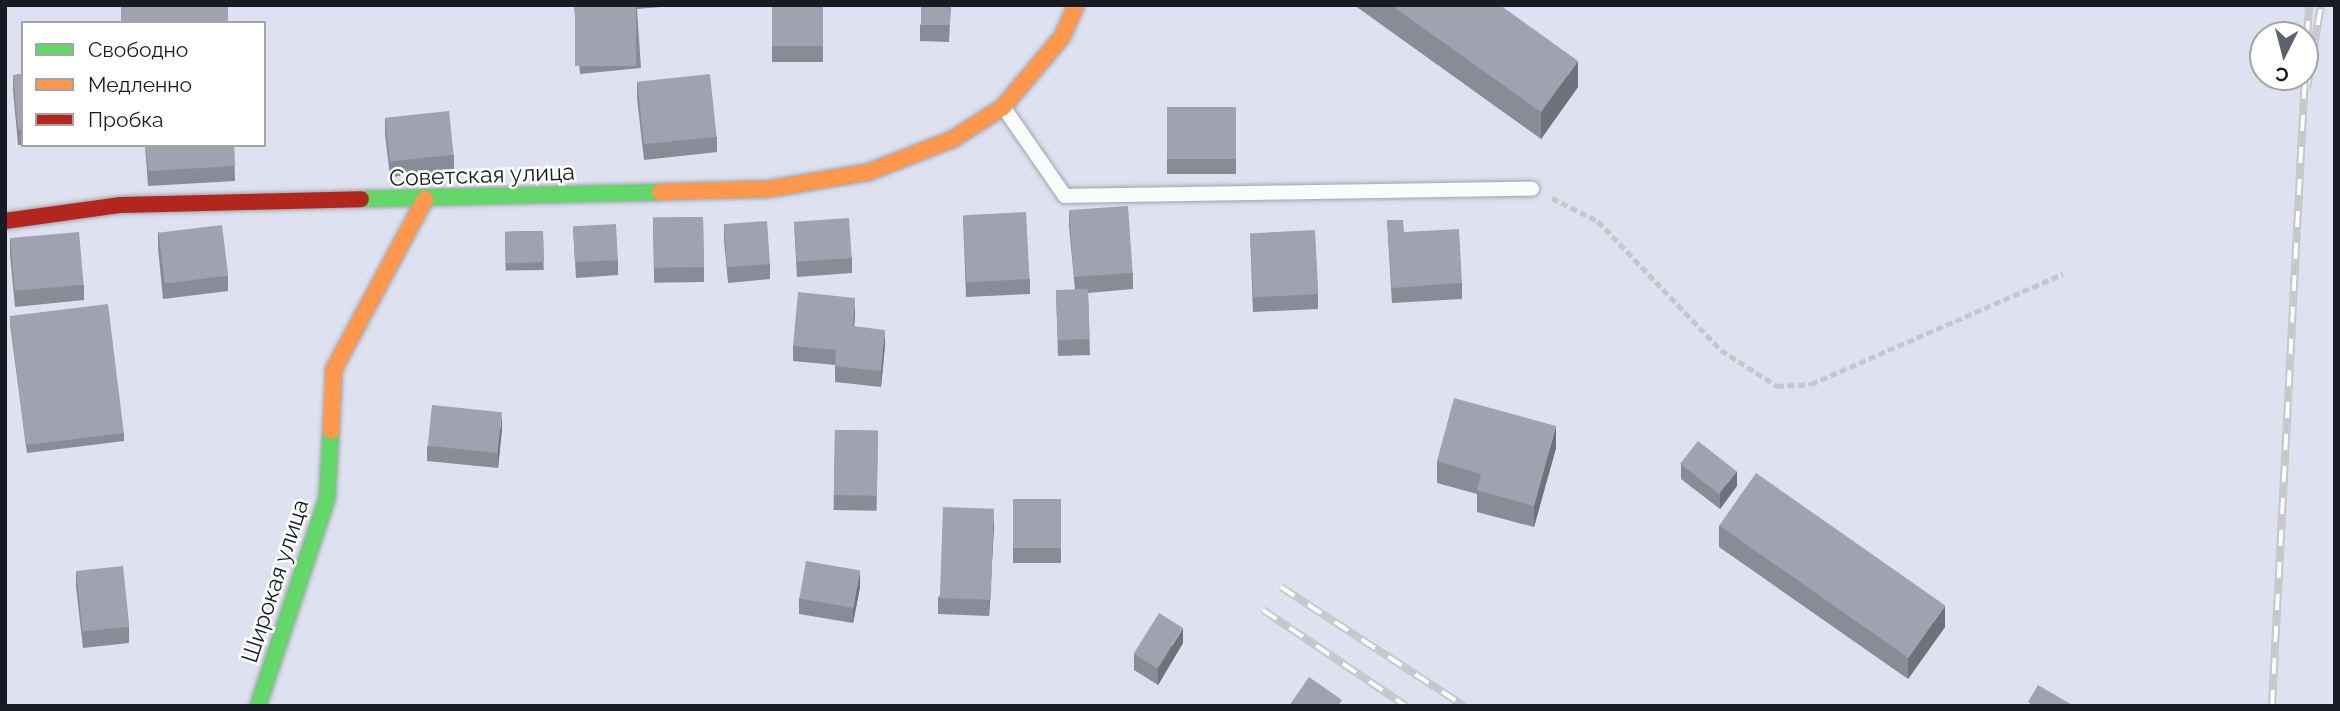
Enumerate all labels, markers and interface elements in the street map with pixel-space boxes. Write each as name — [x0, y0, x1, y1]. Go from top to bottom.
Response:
legend — [21, 21, 266, 147]
north arrow — [2249, 21, 2319, 91]
text: Свободно — [88, 37, 188, 62]
text: С — [2274, 63, 2290, 87]
text: Медленно — [88, 72, 192, 97]
text: Пробка — [88, 107, 164, 132]
street label: Советская улица — [388, 158, 576, 192]
street label: Широкая улица — [236, 496, 314, 666]

